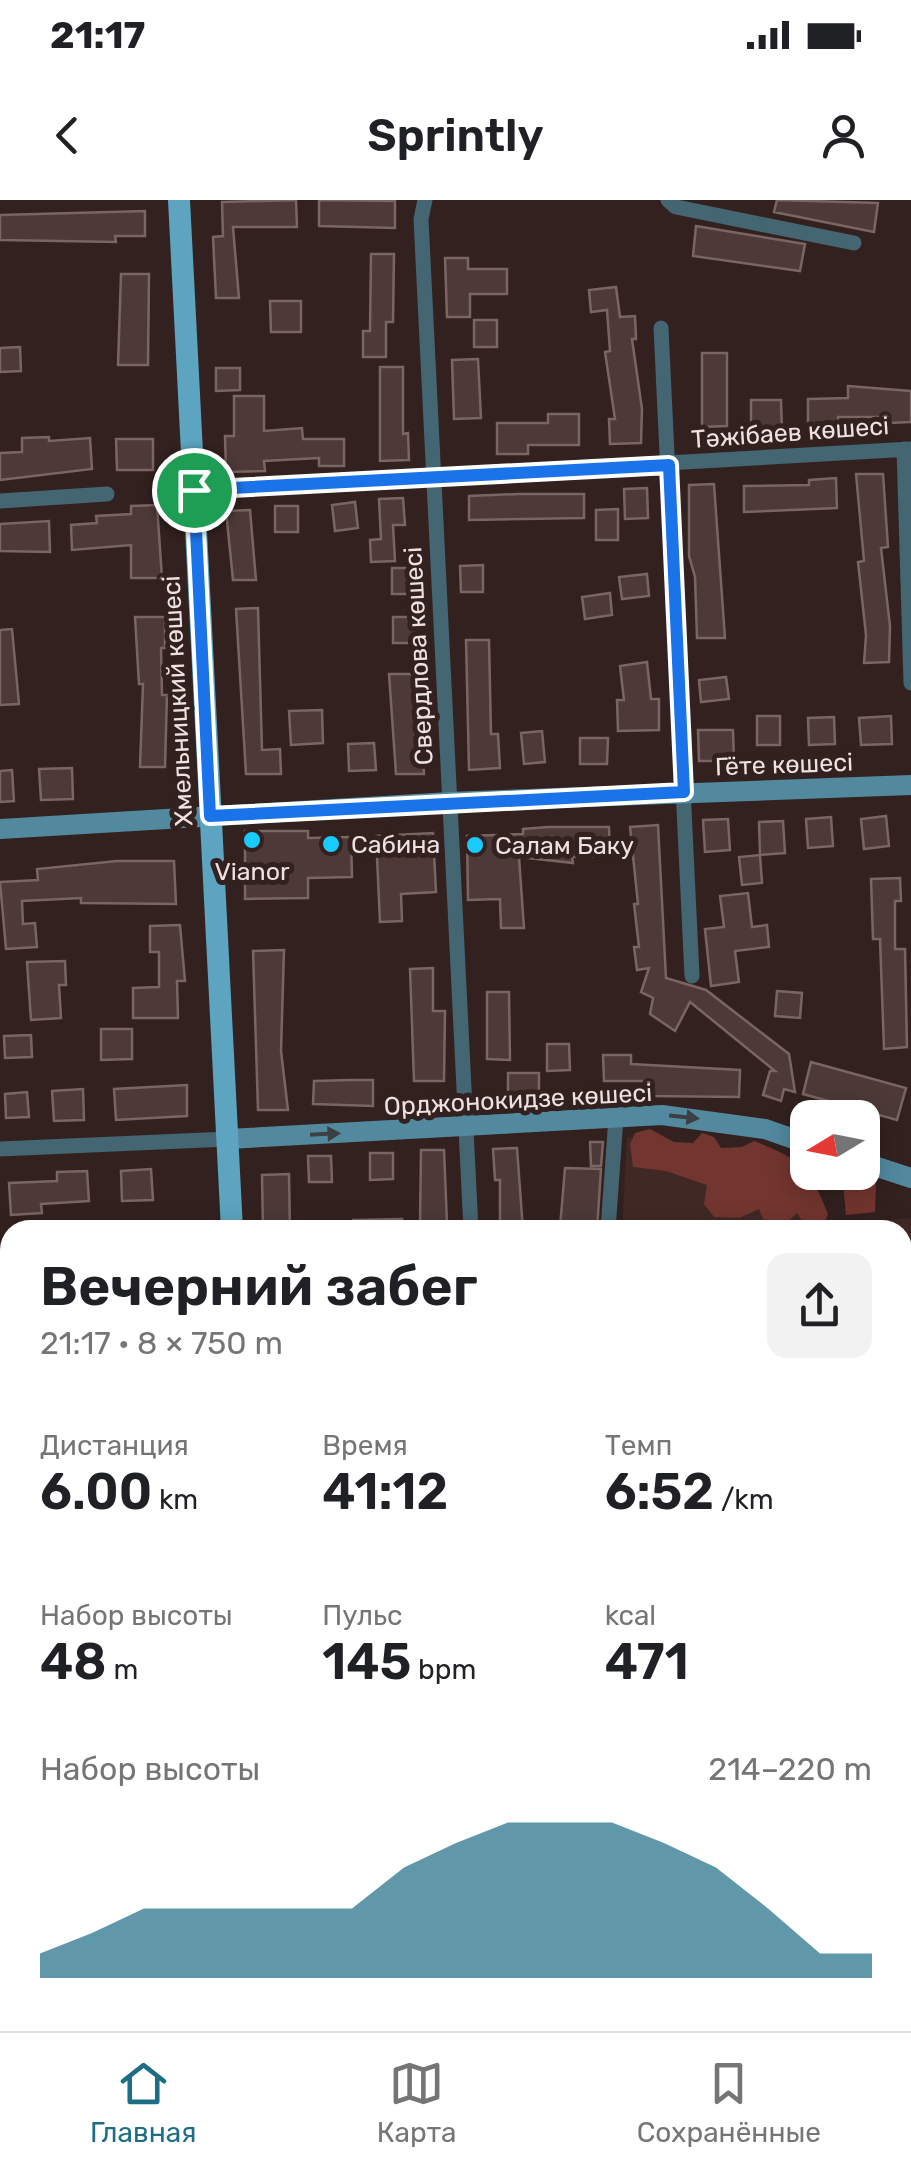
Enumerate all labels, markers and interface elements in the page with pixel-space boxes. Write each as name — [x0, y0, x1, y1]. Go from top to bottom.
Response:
text: 21:17 — [50, 12, 145, 58]
icon: back — [40, 108, 95, 163]
icon: person — [816, 108, 871, 163]
text: Sprintly — [367, 109, 544, 162]
street label: Тәжібаев көшесі — [690, 411, 890, 454]
pin — [152, 448, 237, 533]
icon: arrive — [167, 463, 222, 518]
street label: Свердлова көшесі — [398, 546, 439, 766]
street label: Хмельницкий көшесі — [156, 575, 199, 827]
street label: Гёте көшесі — [714, 748, 854, 781]
marker: Vianor — [241, 829, 263, 851]
place label: Сабина — [351, 830, 440, 859]
place label: Салам Баку — [495, 831, 634, 860]
marker: Сабина — [320, 833, 342, 855]
marker: Салам Баку — [464, 834, 486, 856]
place label: Vianor — [214, 857, 290, 886]
street label: Орджонокидзе көшесі — [383, 1078, 653, 1121]
north arrow — [790, 1100, 880, 1190]
map controls — [790, 1100, 880, 1190]
one-way arrow — [669, 1110, 701, 1126]
one-way arrow — [309, 1126, 341, 1142]
button: share — [767, 1253, 872, 1358]
text: Вечерний забег — [40, 1254, 478, 1319]
text: 21:17 · 8 × 750 m — [40, 1324, 283, 1362]
text: Дистанция — [40, 1429, 189, 1462]
text: Время — [322, 1429, 408, 1462]
text: Темп — [605, 1429, 672, 1462]
text: 6.00 — [40, 1462, 152, 1522]
text: 41:12 — [322, 1462, 448, 1522]
text: 6:52 — [605, 1462, 714, 1522]
text: km — [152, 1483, 198, 1516]
text: /km — [714, 1483, 774, 1516]
text: Набор высоты — [40, 1599, 233, 1632]
text: Пульс — [322, 1599, 403, 1632]
text: kcal — [605, 1599, 656, 1632]
text: 48 — [40, 1632, 107, 1692]
text: 145 — [322, 1632, 411, 1692]
text: 471 — [605, 1632, 689, 1692]
text: m — [107, 1653, 138, 1686]
text: bpm — [411, 1653, 476, 1686]
text: Набор высоты — [40, 1750, 260, 1788]
text: 214–220 m — [708, 1750, 872, 1788]
tab: Главная — [90, 2056, 197, 2149]
tab: Карта — [377, 2056, 457, 2149]
tab: Сохранённые — [637, 2056, 821, 2149]

